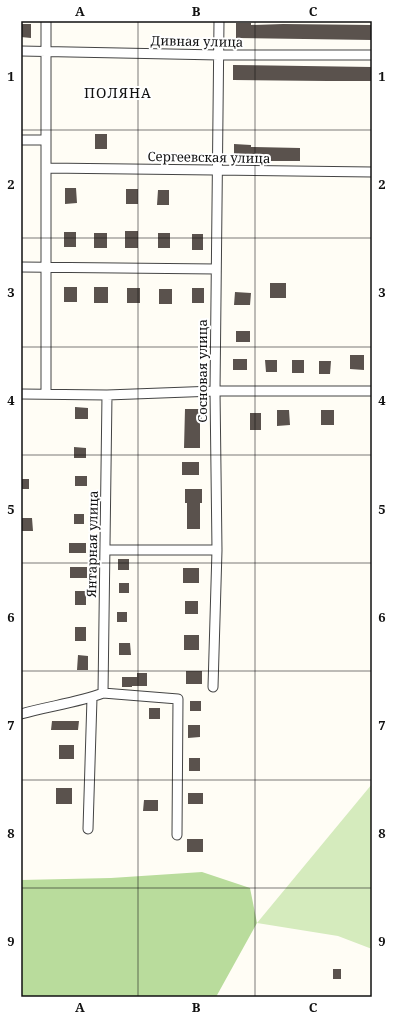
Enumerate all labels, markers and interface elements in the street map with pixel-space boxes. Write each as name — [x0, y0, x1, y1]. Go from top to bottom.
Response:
text: A — [75, 2, 85, 20]
text: B — [192, 2, 201, 20]
text: C — [309, 2, 318, 20]
street label: Дивная улица — [151, 31, 243, 51]
text: 1 — [7, 67, 15, 85]
text: 1 — [378, 67, 386, 85]
district label: ПОЛЯНА — [84, 83, 152, 102]
street label: Сергеевская улица — [147, 147, 271, 167]
text: 2 — [7, 175, 15, 193]
text: 2 — [378, 175, 386, 193]
text: 3 — [7, 283, 15, 301]
text: 3 — [378, 283, 386, 301]
street label: Сосновая улица — [193, 319, 211, 423]
text: 4 — [7, 391, 15, 409]
text: 4 — [378, 391, 386, 409]
street label: Янтарная улица — [82, 490, 102, 599]
text: 5 — [7, 500, 15, 518]
text: 5 — [378, 500, 386, 518]
text: 6 — [7, 608, 15, 626]
text: 6 — [378, 608, 386, 626]
text: 7 — [7, 716, 15, 734]
text: 7 — [378, 716, 386, 734]
text: 8 — [7, 824, 15, 842]
text: 8 — [378, 824, 386, 842]
text: 9 — [7, 932, 15, 950]
text: 9 — [378, 932, 386, 950]
text: A — [75, 998, 85, 1016]
text: B — [192, 998, 201, 1016]
text: C — [309, 998, 318, 1016]

